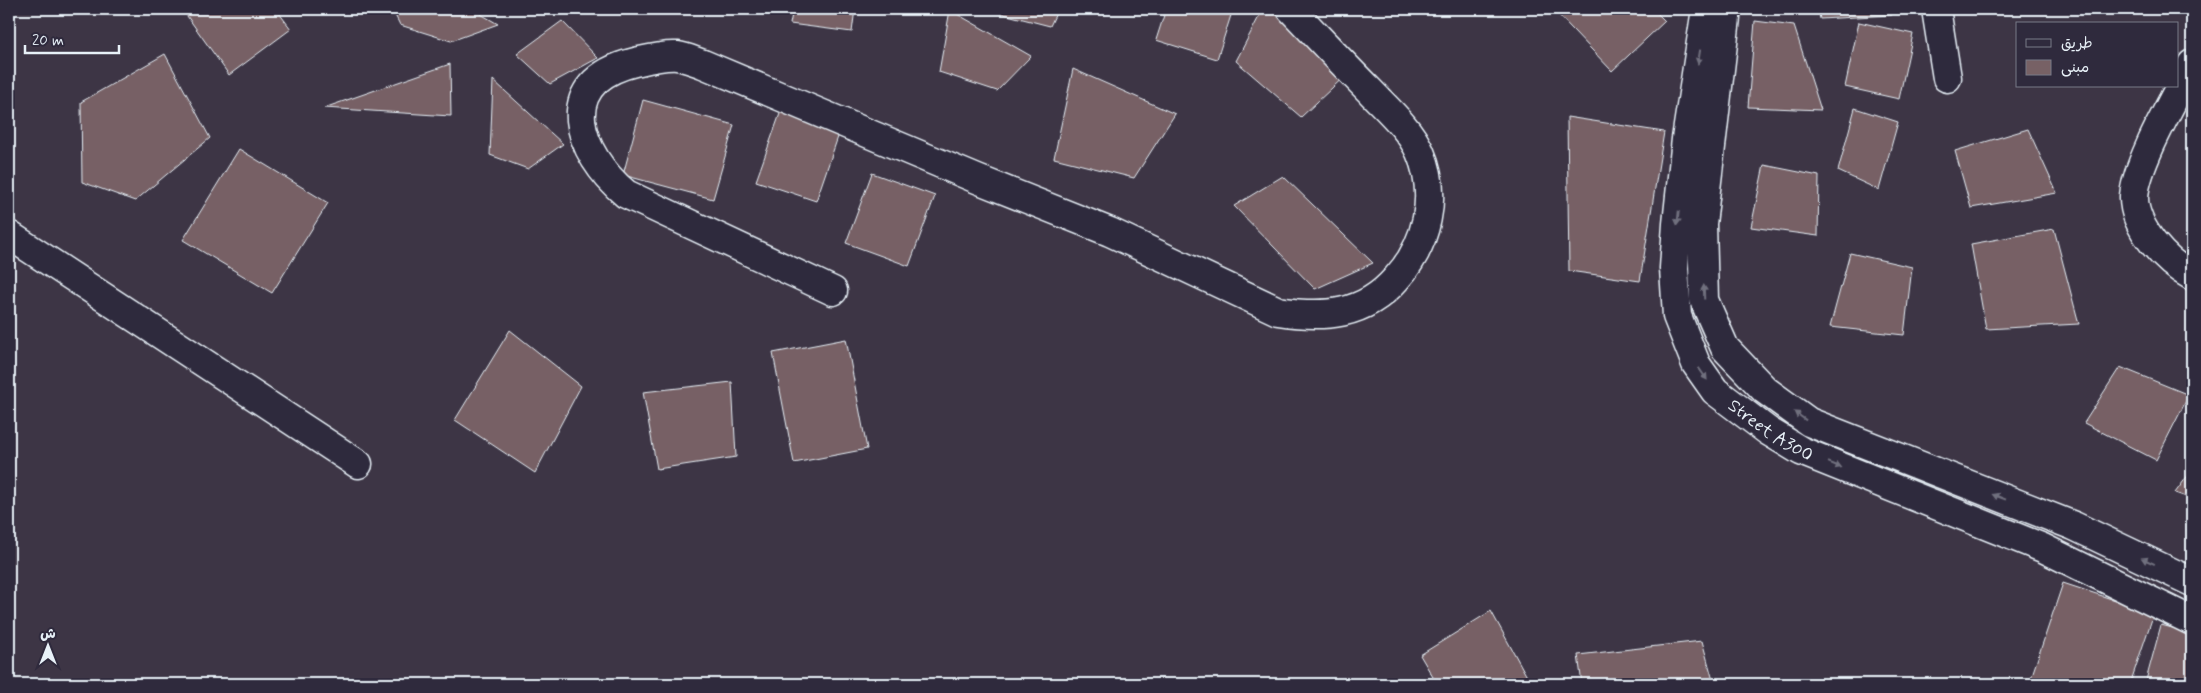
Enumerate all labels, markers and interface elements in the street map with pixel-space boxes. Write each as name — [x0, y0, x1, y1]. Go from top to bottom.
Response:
scale bar — [25, 22, 119, 54]
legend — [2016, 22, 2178, 88]
text: 20 m — [32, 31, 64, 51]
text: طريق — [2061, 34, 2093, 54]
one-way arrow — [1695, 49, 1703, 65]
text: مبنى — [2061, 58, 2089, 78]
one-way arrow — [1674, 210, 1682, 226]
one-way arrow — [1700, 283, 1708, 299]
one-way arrow — [1698, 367, 1708, 381]
street label: Street A300 — [1723, 394, 1816, 467]
one-way arrow — [1793, 411, 1807, 421]
one-way arrow — [1828, 461, 1843, 469]
one-way arrow — [1992, 493, 2006, 501]
one-way arrow — [2141, 557, 2155, 565]
north arrow — [22, 620, 72, 670]
text: ش — [40, 625, 56, 643]

